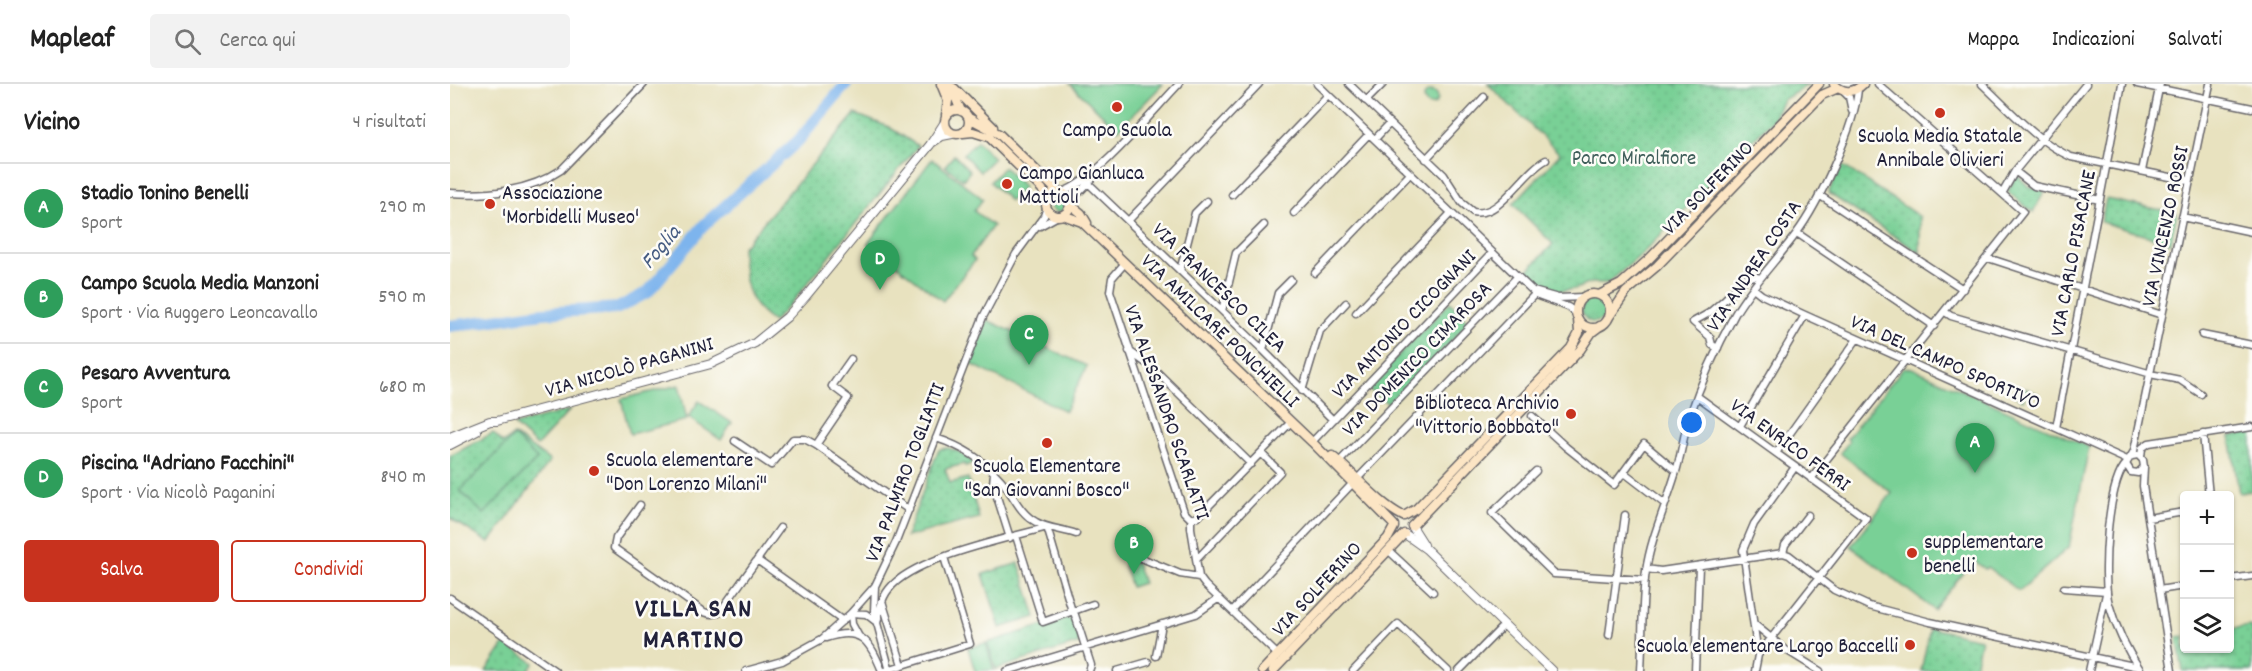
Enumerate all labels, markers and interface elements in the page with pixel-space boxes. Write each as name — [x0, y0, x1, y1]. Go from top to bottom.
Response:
search box — [150, 14, 570, 68]
text: Mapleaf — [30, 21, 114, 61]
icon: search — [171, 25, 204, 58]
text: Cerca qui — [219, 26, 296, 57]
text: Mappa — [1967, 26, 2019, 56]
text: Indicazioni — [2052, 26, 2135, 56]
text: Salvati — [2168, 26, 2222, 56]
marker: Campo Scuola — [1110, 100, 1124, 114]
text: Vicino — [24, 105, 80, 142]
marker: Scuola Media Statale Annibale Olivieri — [1933, 106, 1947, 120]
text: 4 risultati — [352, 109, 426, 137]
place label: Campo Scuola — [1062, 117, 1173, 147]
place label: Scuola Media Statale Annibale Olivieri — [1858, 123, 2022, 177]
street label: VIA SOLFERINO — [1656, 135, 1762, 243]
street label: VIA VINCENZO ROSSI — [2135, 143, 2199, 310]
park label: Parco Miralfiore — [1572, 145, 1696, 175]
place label: Campo Gianluca Mattioli — [1019, 160, 1145, 214]
street label: VIA CARLO PISACANE — [2044, 167, 2106, 339]
marker: Campo Gianluca Mattioli — [1000, 177, 1014, 191]
text: Stadio Tonino Benelli — [81, 179, 249, 210]
place label: Associazione 'Morbidelli Museo' — [502, 180, 639, 234]
text: A — [38, 194, 49, 222]
text: 290 m — [379, 194, 426, 222]
street label: VIA ANDREA COSTA — [1700, 195, 1811, 339]
marker: Associazione 'Morbidelli Museo' — [483, 197, 497, 211]
text: Sport — [81, 210, 123, 238]
street label: VIA FRANCESCO CILEA — [1144, 217, 1292, 361]
water label: Foglia — [634, 218, 690, 277]
pin: D — [860, 240, 900, 290]
street label: VIA ANTONIO CICOGNANI — [1326, 243, 1485, 407]
street label: VIA AMILCARE PONCHIELLI — [1133, 248, 1306, 417]
text: Campo Scuola Media Manzoni — [81, 269, 319, 300]
street label: VIA DOMENICO CIMAROSA — [1336, 276, 1500, 444]
text: B — [39, 284, 48, 312]
text: 590 m — [378, 284, 426, 312]
text: Sport · Via Ruggero Leoncavallo — [81, 300, 318, 328]
street label: VIA ALESSANDRO SCARLATTI — [1114, 302, 1216, 525]
street label: VIA DEL CAMPO SPORTIVO — [1845, 308, 2045, 419]
pin: C — [1010, 316, 1048, 365]
street label: VIA NICOLÒ PAGANINI — [542, 330, 718, 407]
text: Pesaro Avventura — [81, 359, 230, 390]
text: C — [39, 374, 48, 402]
text: 680 m — [379, 374, 426, 402]
street label: VIA PALMIRO TOGLIATTI — [859, 379, 955, 567]
text: Sport — [81, 390, 123, 418]
place label: Biblioteca Archivio "Vittorio Bobbato" — [1415, 390, 1559, 444]
street label: VIA ENRICO FERRI — [1723, 392, 1856, 501]
marker: Biblioteca Archivio "Vittorio Bobbato" — [1564, 407, 1578, 421]
your location — [1677, 408, 1706, 437]
pin: A — [1956, 424, 1994, 473]
marker: Scuola Elementare "San Giovanni Bosco" — [1040, 436, 1054, 450]
place label: Scuola elementare "Don Lorenzo Milani" — [606, 447, 767, 501]
text: Piscina "Adriano Facchini" — [81, 449, 294, 480]
place label: Scuola Elementare "San Giovanni Bosco" — [965, 453, 1129, 507]
text: D — [38, 464, 49, 492]
text: 840 m — [380, 464, 426, 492]
marker: Scuola elementare "Don Lorenzo Milani" — [587, 464, 601, 478]
text: Sport · Via Nicolò Paganini — [81, 480, 275, 508]
map controls — [2180, 491, 2234, 653]
button: + — [2180, 491, 2234, 545]
pin: B — [1114, 524, 1154, 574]
place label: supplementare benelli — [1924, 529, 2044, 583]
street label: VIA SOLFERINO — [1266, 536, 1370, 644]
button: Salva — [24, 540, 219, 602]
button: Condividi — [231, 540, 426, 602]
button: − — [2180, 545, 2234, 599]
marker: supplementare benelli — [1905, 546, 1919, 560]
district label: VILLA SAN MARTINO — [635, 591, 753, 661]
button: layers — [2180, 599, 2234, 653]
place label: Scuola elementare Largo Baccelli — [1637, 633, 1898, 663]
marker: Scuola elementare Largo Baccelli — [1903, 638, 1917, 652]

